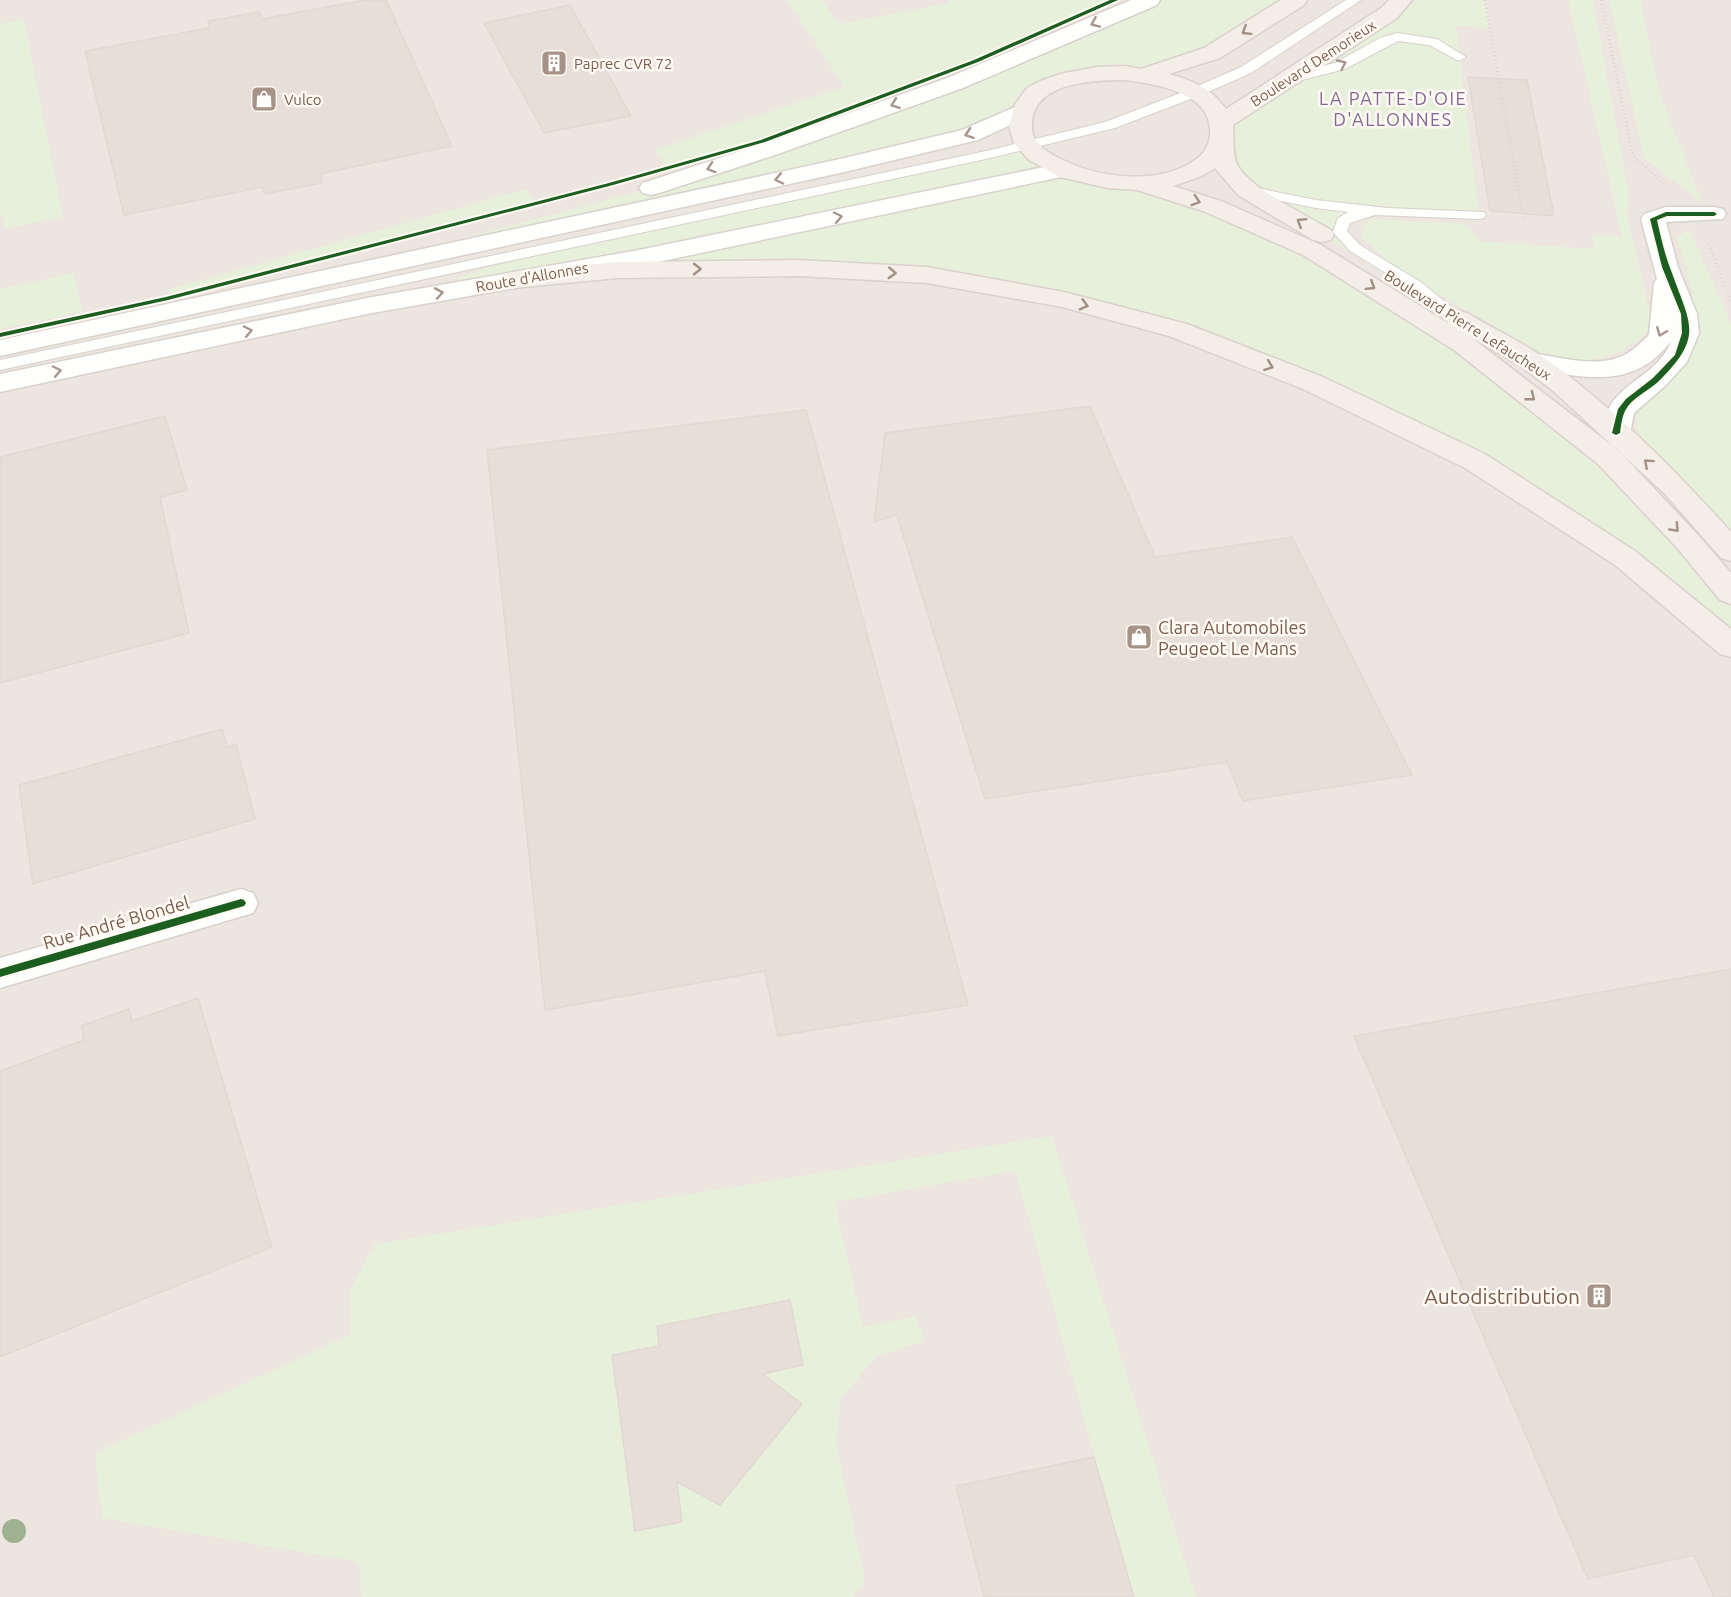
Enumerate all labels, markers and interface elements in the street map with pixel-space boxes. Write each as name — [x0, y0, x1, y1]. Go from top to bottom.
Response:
one-way arrow — [1090, 16, 1101, 28]
street label: Boulevard Demorieux — [1247, 16, 1379, 110]
one-way arrow — [1242, 24, 1252, 36]
building icon: Paprec CVR 72 — [539, 48, 569, 78]
place label: Paprec CVR 72 — [574, 55, 672, 72]
one-way arrow — [1336, 60, 1347, 72]
shop icon: Vulco — [249, 84, 279, 114]
district label: LA PATTE-D'OIE D'ALLONNES — [1319, 88, 1467, 129]
place label: Vulco — [284, 91, 322, 108]
one-way arrow — [890, 97, 901, 110]
one-way arrow — [964, 127, 975, 140]
one-way arrow — [706, 161, 717, 174]
one-way arrow — [774, 172, 784, 185]
one-way arrow — [1190, 193, 1201, 206]
one-way arrow — [833, 211, 843, 224]
one-way arrow — [1297, 218, 1307, 230]
street label: Route d'Allonnes — [474, 259, 590, 295]
one-way arrow — [692, 263, 701, 275]
street label: Boulevard Pierre Lefaucheux — [1381, 266, 1555, 384]
one-way arrow — [887, 267, 896, 280]
one-way arrow — [1364, 279, 1375, 290]
one-way arrow — [434, 287, 444, 300]
one-way arrow — [1079, 298, 1089, 311]
one-way arrow — [243, 325, 253, 338]
one-way arrow — [1656, 326, 1668, 337]
one-way arrow — [1263, 358, 1274, 371]
one-way arrow — [52, 365, 62, 378]
one-way arrow — [1524, 390, 1535, 401]
one-way arrow — [1644, 459, 1655, 470]
one-way arrow — [1667, 521, 1678, 532]
place label: Clara Automobiles Peugeot Le Mans — [1158, 617, 1306, 658]
shop icon: Clara Automobiles Peugeot Le Mans — [1124, 622, 1154, 652]
street label: Rue André Blondel — [41, 891, 192, 952]
building icon: Autodistribution — [1584, 1281, 1614, 1311]
place label: Autodistribution — [1424, 1284, 1580, 1308]

